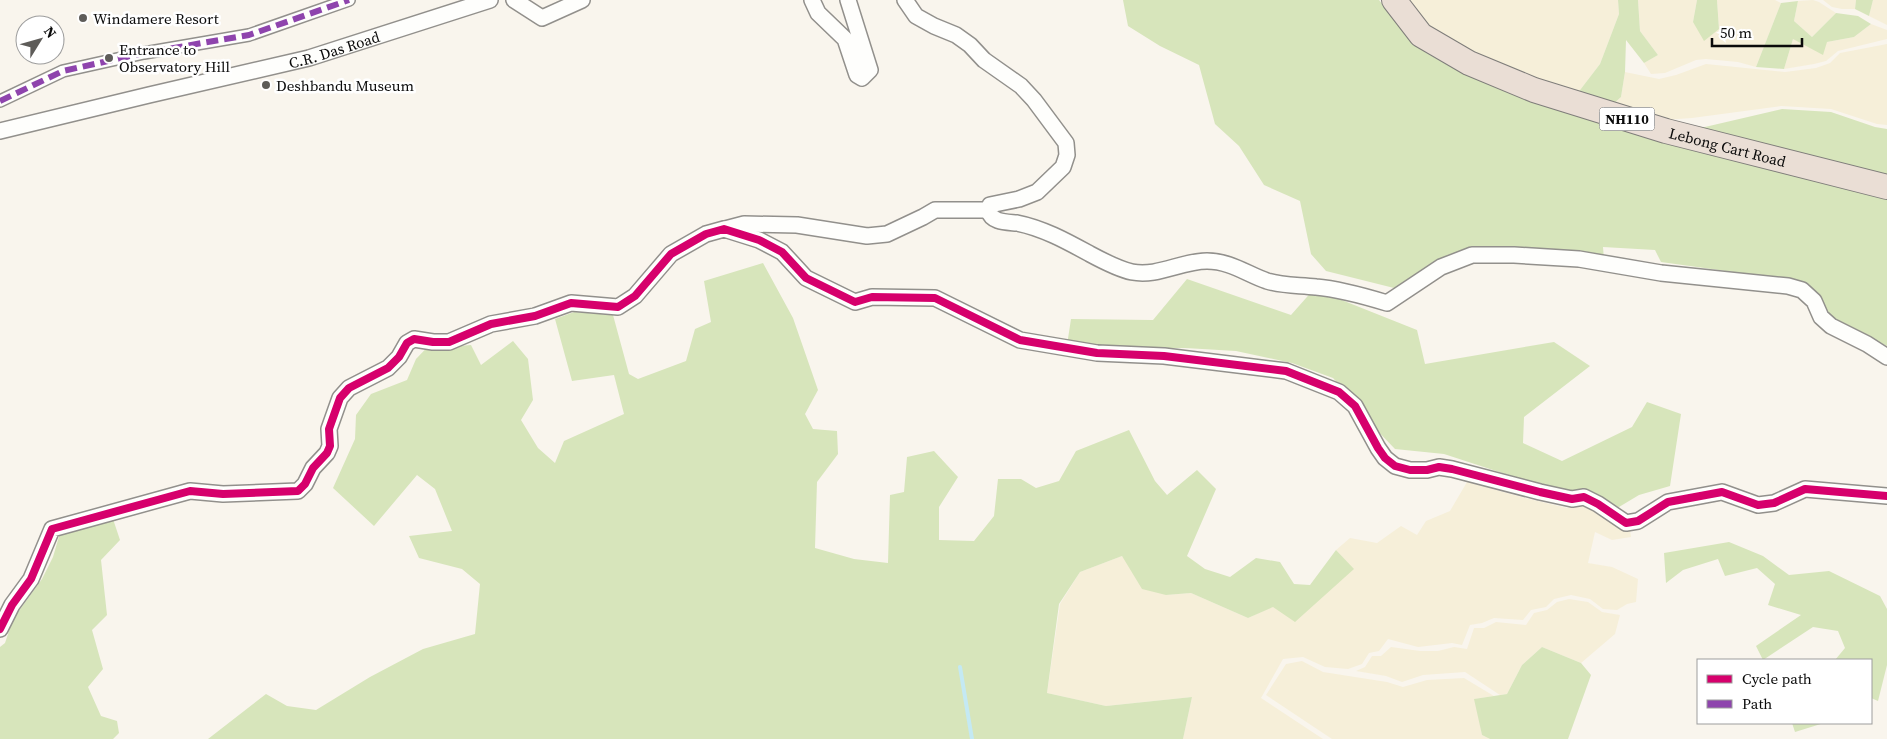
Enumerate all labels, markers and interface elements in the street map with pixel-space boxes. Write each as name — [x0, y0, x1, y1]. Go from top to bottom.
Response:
place label: Windamere Resort — [93, 8, 219, 29]
marker: Windamere Resort — [77, 12, 89, 24]
north arrow — [15, 15, 65, 65]
scale bar — [1712, 15, 1802, 47]
text: N — [39, 22, 61, 42]
text: 50 m — [1720, 22, 1752, 43]
street label: C.R. Das Road — [287, 25, 383, 73]
place label: Entrance to Observatory Hill — [119, 39, 230, 77]
marker: Entrance to Observatory Hill — [103, 52, 115, 64]
place label: Deshbandu Museum — [276, 75, 414, 96]
marker: Deshbandu Museum — [260, 79, 272, 91]
road number: NH110 — [1600, 108, 1654, 130]
street label: Lebong Cart Road — [1667, 122, 1789, 172]
legend — [1697, 659, 1872, 724]
text: Cycle path — [1742, 668, 1812, 689]
text: Path — [1742, 693, 1772, 714]

